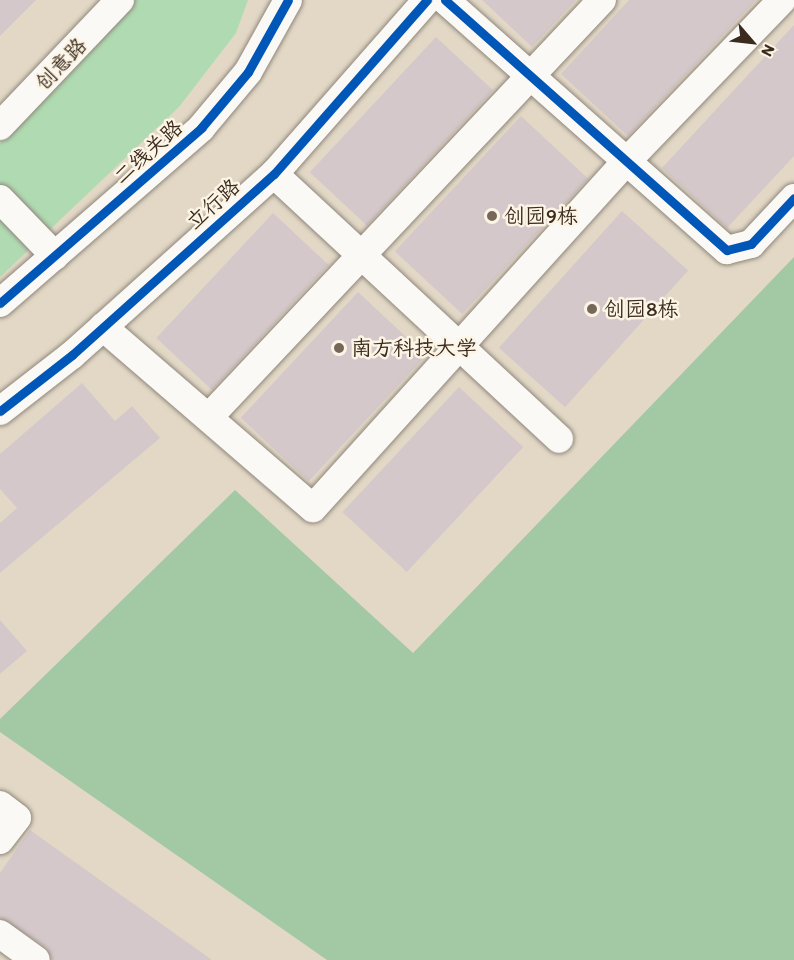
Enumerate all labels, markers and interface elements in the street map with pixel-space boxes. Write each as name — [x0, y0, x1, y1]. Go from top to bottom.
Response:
north arrow — [722, 12, 782, 72]
street label: 创意路 — [30, 33, 92, 95]
text: N — [757, 41, 779, 60]
street label: 二线关路 — [108, 115, 188, 189]
street label: 立行路 — [181, 174, 245, 234]
place label: 创园9栋 — [504, 203, 578, 229]
marker: 创园9栋 — [485, 209, 499, 223]
place label: 创园8栋 — [604, 296, 679, 322]
marker: 创园8栋 — [585, 302, 599, 316]
place label: 南方科技大学 — [351, 335, 477, 361]
marker: 南方科技大学 — [332, 341, 346, 355]

